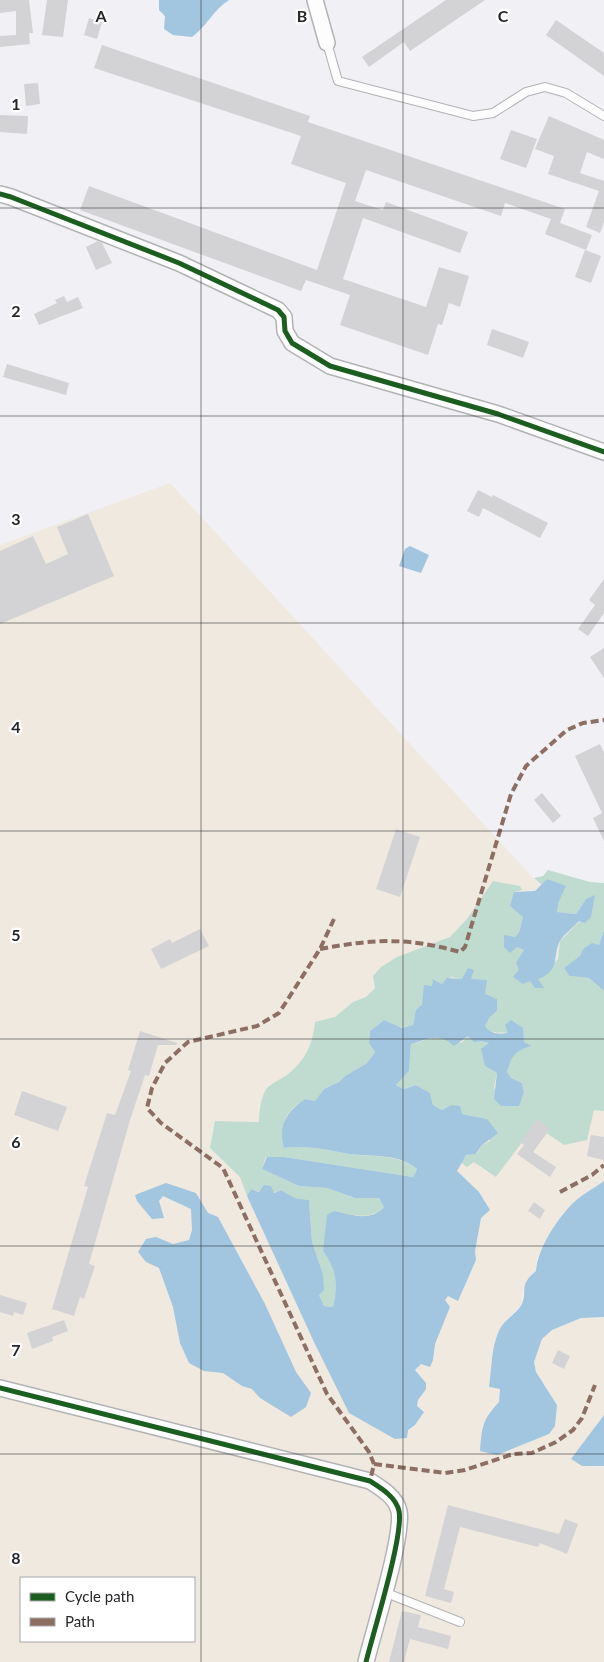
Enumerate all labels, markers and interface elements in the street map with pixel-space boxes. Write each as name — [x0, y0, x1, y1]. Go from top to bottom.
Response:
text: A — [94, 6, 107, 25]
text: B — [297, 6, 307, 25]
text: C — [498, 6, 509, 25]
text: 1 — [11, 94, 21, 113]
text: 2 — [11, 301, 21, 320]
text: 3 — [11, 509, 21, 528]
text: 4 — [11, 717, 21, 736]
text: 5 — [11, 925, 21, 944]
text: 6 — [11, 1132, 21, 1151]
text: 7 — [11, 1340, 21, 1359]
text: 8 — [11, 1548, 21, 1567]
legend — [20, 1577, 195, 1642]
text: Cycle path — [65, 1587, 134, 1605]
text: Path — [65, 1612, 95, 1630]

